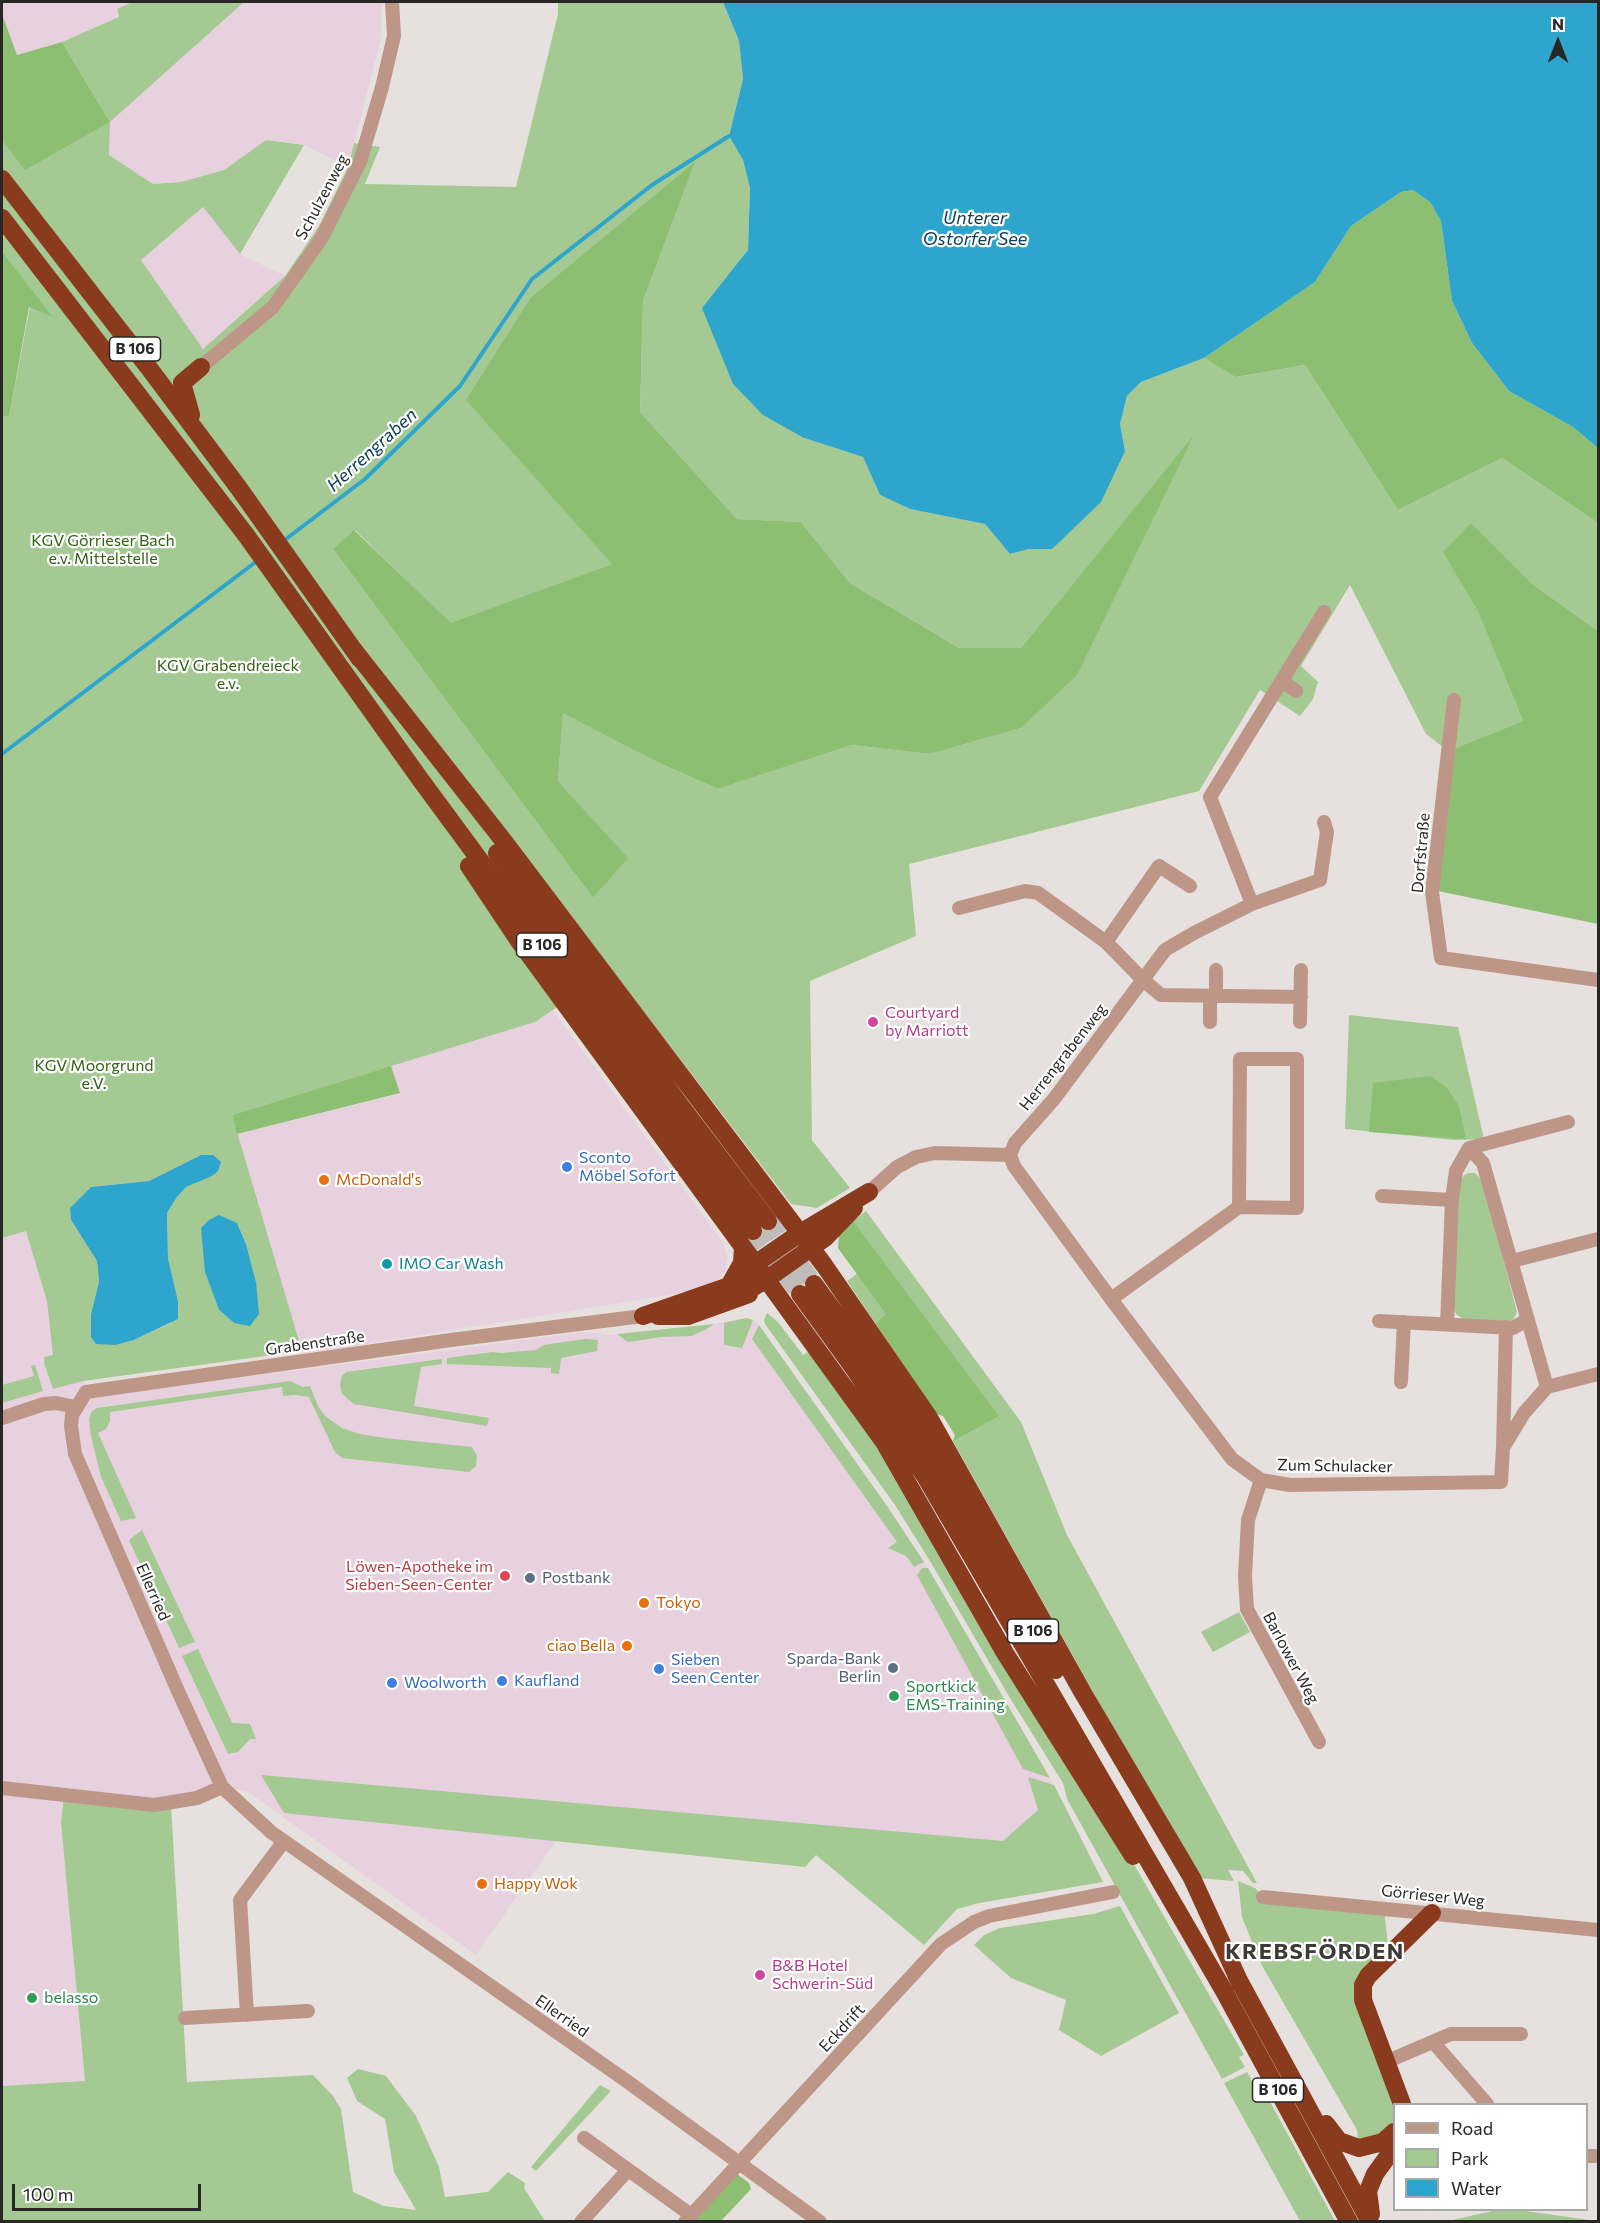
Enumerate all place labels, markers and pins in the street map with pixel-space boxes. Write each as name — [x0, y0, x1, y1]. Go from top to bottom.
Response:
place label: Courtyard by Marriott — [885, 1003, 969, 1041]
marker: Courtyard by Marriott — [866, 1015, 880, 1029]
place label: Sconto Möbel Sofort — [579, 1148, 676, 1186]
marker: Sconto Möbel Sofort — [560, 1160, 574, 1174]
place label: McDonald's — [336, 1170, 422, 1190]
marker: McDonald's — [317, 1173, 331, 1187]
place label: IMO Car Wash — [399, 1254, 504, 1274]
marker: IMO Car Wash — [380, 1257, 394, 1271]
place label: Löwen-Apotheke im Sieben-Seen-Center — [345, 1557, 493, 1595]
place label: Postbank — [542, 1568, 611, 1588]
marker: Löwen-Apotheke im Sieben-Seen-Center — [498, 1569, 512, 1583]
marker: Postbank — [523, 1571, 537, 1585]
place label: Tokyo — [656, 1593, 701, 1613]
marker: Tokyo — [637, 1596, 651, 1610]
place label: ciao Bella — [547, 1636, 615, 1656]
marker: ciao Bella — [620, 1639, 634, 1653]
place label: Sparda-Bank Berlin — [787, 1649, 881, 1687]
place label: Sieben Seen Center — [671, 1650, 759, 1688]
marker: Sparda-Bank Berlin — [886, 1661, 900, 1675]
marker: Sieben Seen Center — [652, 1662, 666, 1676]
place label: Kaufland — [514, 1671, 579, 1691]
place label: Woolworth — [404, 1673, 487, 1693]
marker: Kaufland — [495, 1674, 509, 1688]
marker: Woolworth — [385, 1676, 399, 1690]
place label: Sportkick EMS-Training — [906, 1677, 1005, 1715]
marker: Sportkick EMS-Training — [887, 1689, 901, 1703]
place label: Happy Wok — [494, 1874, 578, 1894]
marker: Happy Wok — [475, 1877, 489, 1891]
place label: B&B Hotel Schwerin-Süd — [772, 1956, 873, 1994]
marker: B&B Hotel Schwerin-Süd — [753, 1968, 767, 1982]
place label: belasso — [44, 1988, 98, 2008]
marker: belasso — [25, 1991, 39, 2005]

